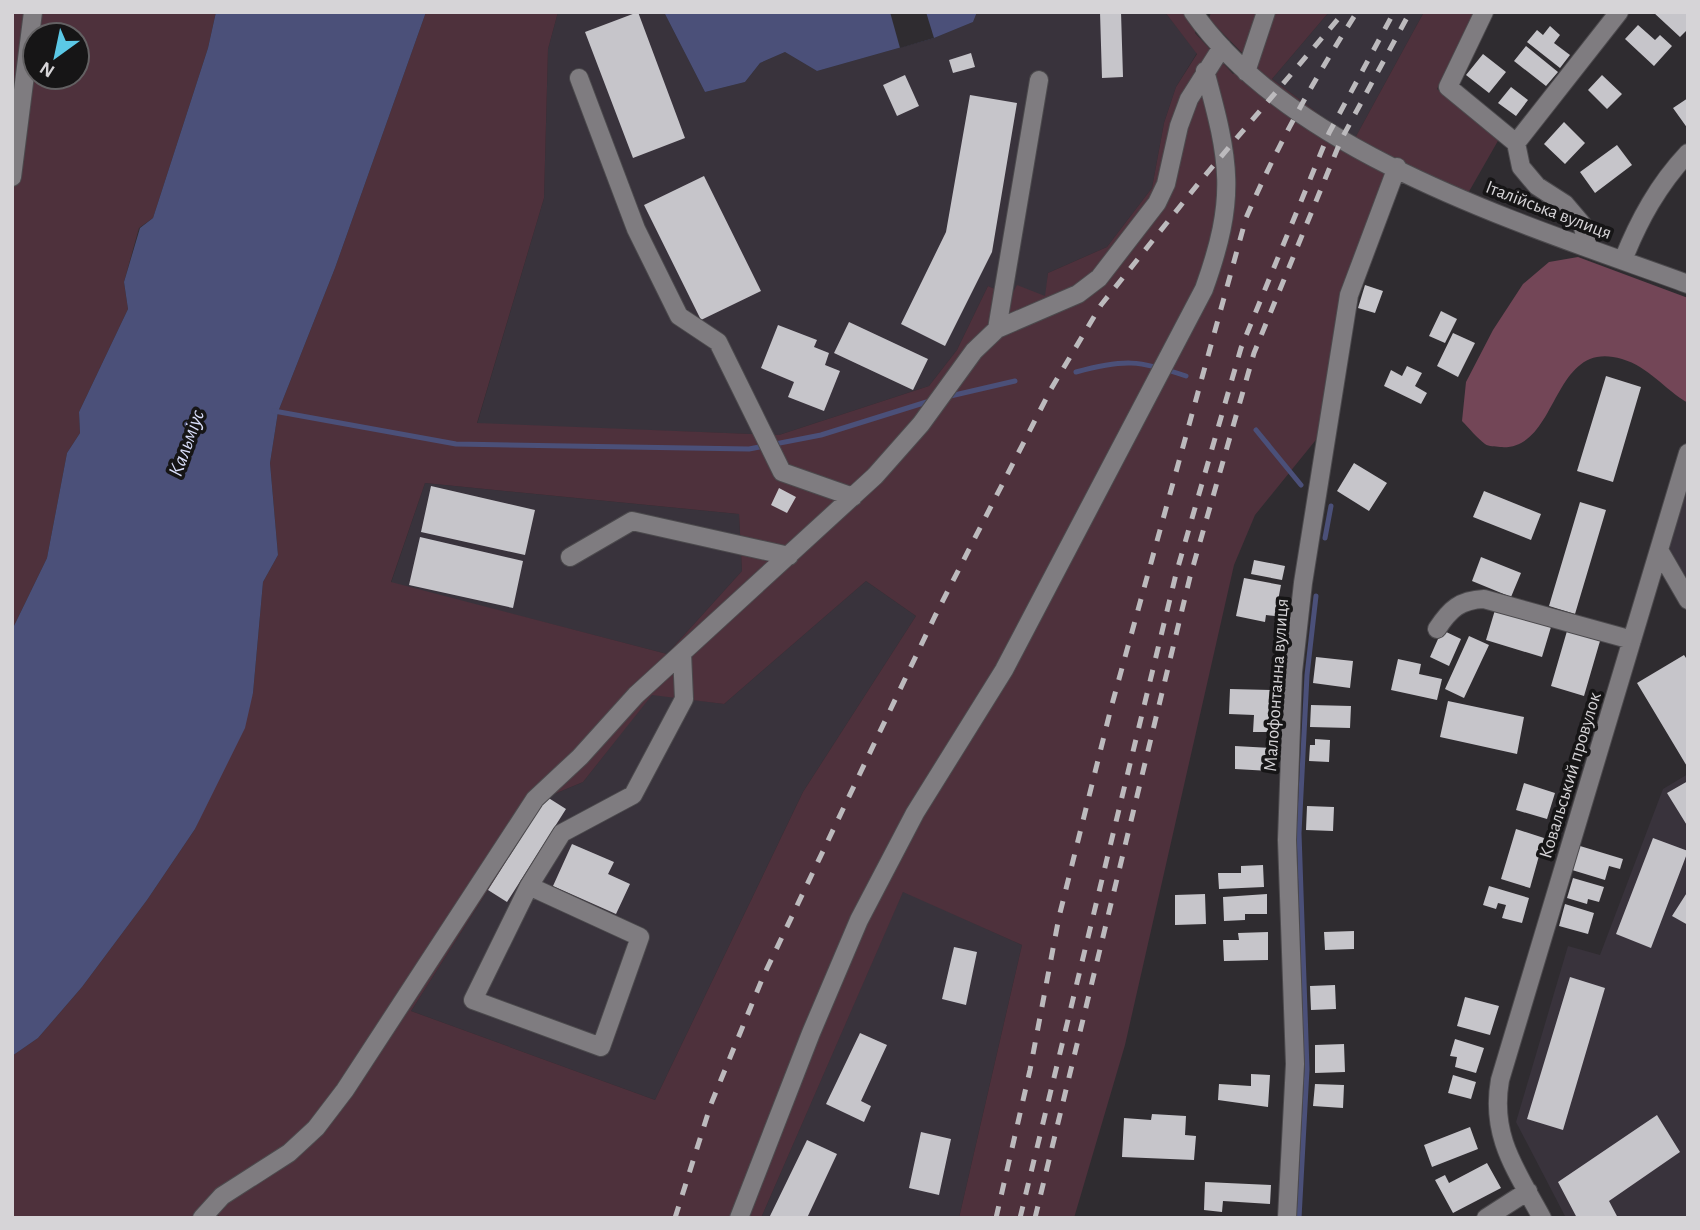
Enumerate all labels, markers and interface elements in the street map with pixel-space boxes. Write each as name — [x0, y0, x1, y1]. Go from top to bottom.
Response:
north arrow — [21, 21, 91, 91]
text: N — [37, 57, 58, 81]
street label: Італійська вулиця — [1483, 178, 1614, 243]
water label: Кальміус — [165, 406, 208, 479]
street label: Малофонтанна вулиця — [1261, 598, 1292, 772]
street label: Ковальський провулок — [1536, 690, 1605, 861]

